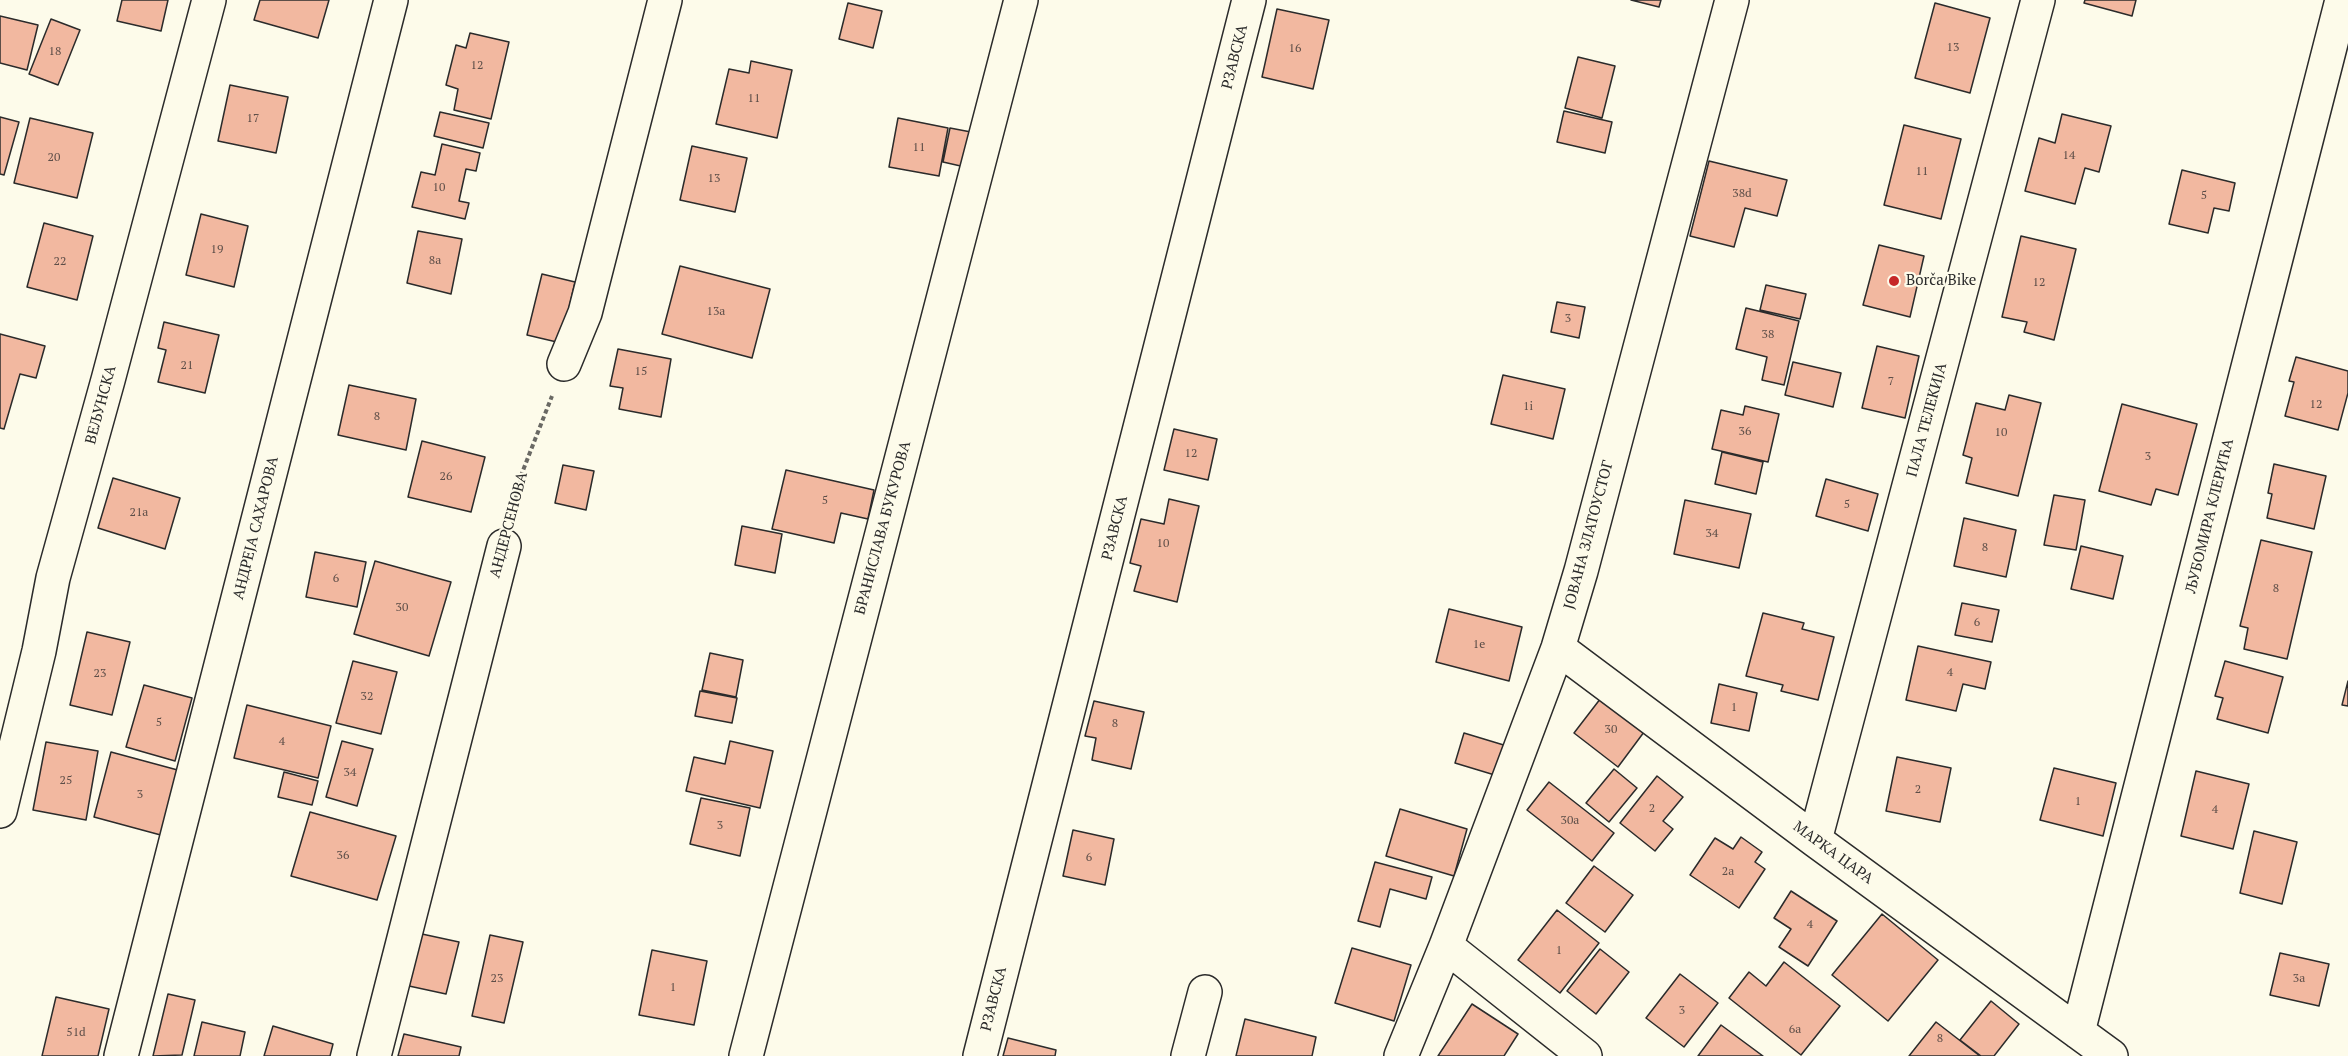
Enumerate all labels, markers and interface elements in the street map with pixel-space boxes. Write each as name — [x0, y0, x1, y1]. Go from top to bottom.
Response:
street label: РЗАВСКА — [1218, 23, 1252, 91]
house number: 13 — [1947, 41, 1959, 55]
house number: 16 — [1289, 42, 1301, 56]
house number: 18 — [49, 45, 61, 59]
house number: 12 — [471, 59, 483, 73]
house number: 11 — [748, 92, 760, 106]
house number: 17 — [247, 112, 259, 126]
house number: 11 — [913, 141, 925, 155]
house number: 14 — [2063, 149, 2075, 163]
house number: 20 — [48, 151, 60, 165]
house number: 11 — [1916, 165, 1928, 179]
house number: 13 — [708, 172, 720, 186]
house number: 10 — [433, 181, 445, 195]
house number: 38d — [1732, 187, 1752, 201]
house number: 5 — [2201, 189, 2207, 203]
house number: 19 — [211, 243, 223, 257]
house number: 8a — [429, 254, 441, 268]
house number: 22 — [54, 255, 66, 269]
place label: Borča Bike — [1906, 272, 1976, 290]
marker: Borča Bike — [1887, 274, 1901, 288]
house number: 12 — [2033, 276, 2045, 290]
house number: 13a — [707, 305, 725, 319]
house number: 3 — [1565, 312, 1571, 326]
house number: 38 — [1762, 328, 1774, 342]
house number: 21 — [181, 359, 193, 373]
street label: ПАЛА ТЕЛЕКИЈА — [1903, 361, 1951, 479]
street label: ВЕЉУНСКА — [82, 364, 120, 446]
house number: 15 — [635, 365, 647, 379]
house number: 7 — [1888, 375, 1894, 389]
house number: 12 — [2310, 398, 2322, 412]
house number: 1i — [1523, 400, 1533, 414]
house number: 8 — [374, 410, 380, 424]
house number: 36 — [1739, 425, 1751, 439]
house number: 10 — [1995, 426, 2007, 440]
street label: ЉУБОМИРА КЛЕРИЋА — [2182, 437, 2238, 595]
street label: БРАНИСЛАВА БУКУРОВА — [851, 439, 915, 617]
house number: 12 — [1185, 447, 1197, 461]
house number: 3 — [2145, 450, 2151, 464]
street label: АНДРЕЈА САХАРОВА — [230, 455, 282, 601]
street label: ЈОВАНА ЗЛАТОУСТОГ — [1560, 459, 1618, 611]
house number: 26 — [440, 470, 452, 484]
street label: АНДЕРСЕНОВА — [486, 470, 532, 580]
house number: 5 — [822, 494, 828, 508]
street label: РЗАВСКА — [1098, 494, 1132, 562]
house number: 5 — [1844, 498, 1850, 512]
house number: 21a — [130, 506, 148, 520]
house number: 34 — [1706, 527, 1718, 541]
house number: 10 — [1157, 537, 1169, 551]
house number: 8 — [1982, 541, 1988, 555]
house number: 6 — [333, 572, 339, 586]
house number: 8 — [2273, 582, 2279, 596]
house number: 30 — [396, 601, 408, 615]
house number: 6 — [1974, 616, 1980, 630]
house number: 1e — [1473, 638, 1485, 652]
house number: 4 — [1947, 666, 1953, 680]
house number: 23 — [94, 667, 106, 681]
house number: 32 — [361, 690, 373, 704]
house number: 1 — [1731, 701, 1737, 715]
house number: 5 — [156, 716, 162, 730]
house number: 8 — [1112, 717, 1118, 731]
house number: 30 — [1605, 723, 1617, 737]
house number: 4 — [279, 735, 285, 749]
house number: 34 — [344, 766, 356, 780]
house number: 25 — [60, 774, 72, 788]
house number: 2 — [1915, 783, 1921, 797]
house number: 3 — [137, 788, 143, 802]
house number: 1 — [2075, 795, 2081, 809]
house number: 2 — [1649, 802, 1655, 816]
house number: 4 — [2212, 803, 2218, 817]
house number: 30a — [1561, 814, 1579, 828]
street label: МАРКА ЦАРА — [1789, 818, 1877, 888]
house number: 3 — [717, 819, 723, 833]
house number: 36 — [337, 849, 349, 863]
house number: 6 — [1086, 851, 1092, 865]
house number: 2a — [1722, 865, 1734, 879]
house number: 4 — [1807, 918, 1813, 932]
house number: 1 — [1556, 944, 1562, 958]
street label: РЗАВСКА — [977, 965, 1011, 1033]
house number: 23 — [491, 972, 503, 986]
house number: 3a — [2293, 972, 2305, 986]
house number: 1 — [670, 981, 676, 995]
house number: 3 — [1679, 1004, 1685, 1018]
house number: 6a — [1789, 1023, 1801, 1037]
house number: 51d — [66, 1026, 86, 1040]
house number: 8 — [1937, 1032, 1943, 1046]

